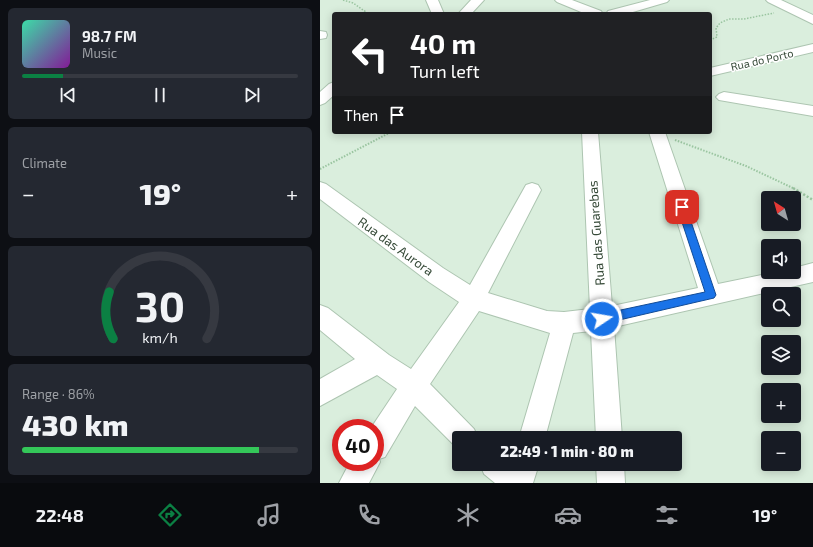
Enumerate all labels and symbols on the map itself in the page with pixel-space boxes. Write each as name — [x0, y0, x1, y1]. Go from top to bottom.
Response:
street label: Rua do Porto — [729, 46, 795, 73]
street label: Rua das Guarebas — [584, 180, 608, 286]
pin — [665, 190, 699, 224]
north arrow — [761, 191, 801, 231]
street label: Rua das Aurora — [355, 213, 437, 279]
position arrow — [581, 298, 623, 340]
speed limit sign: 40 — [332, 419, 384, 471]

